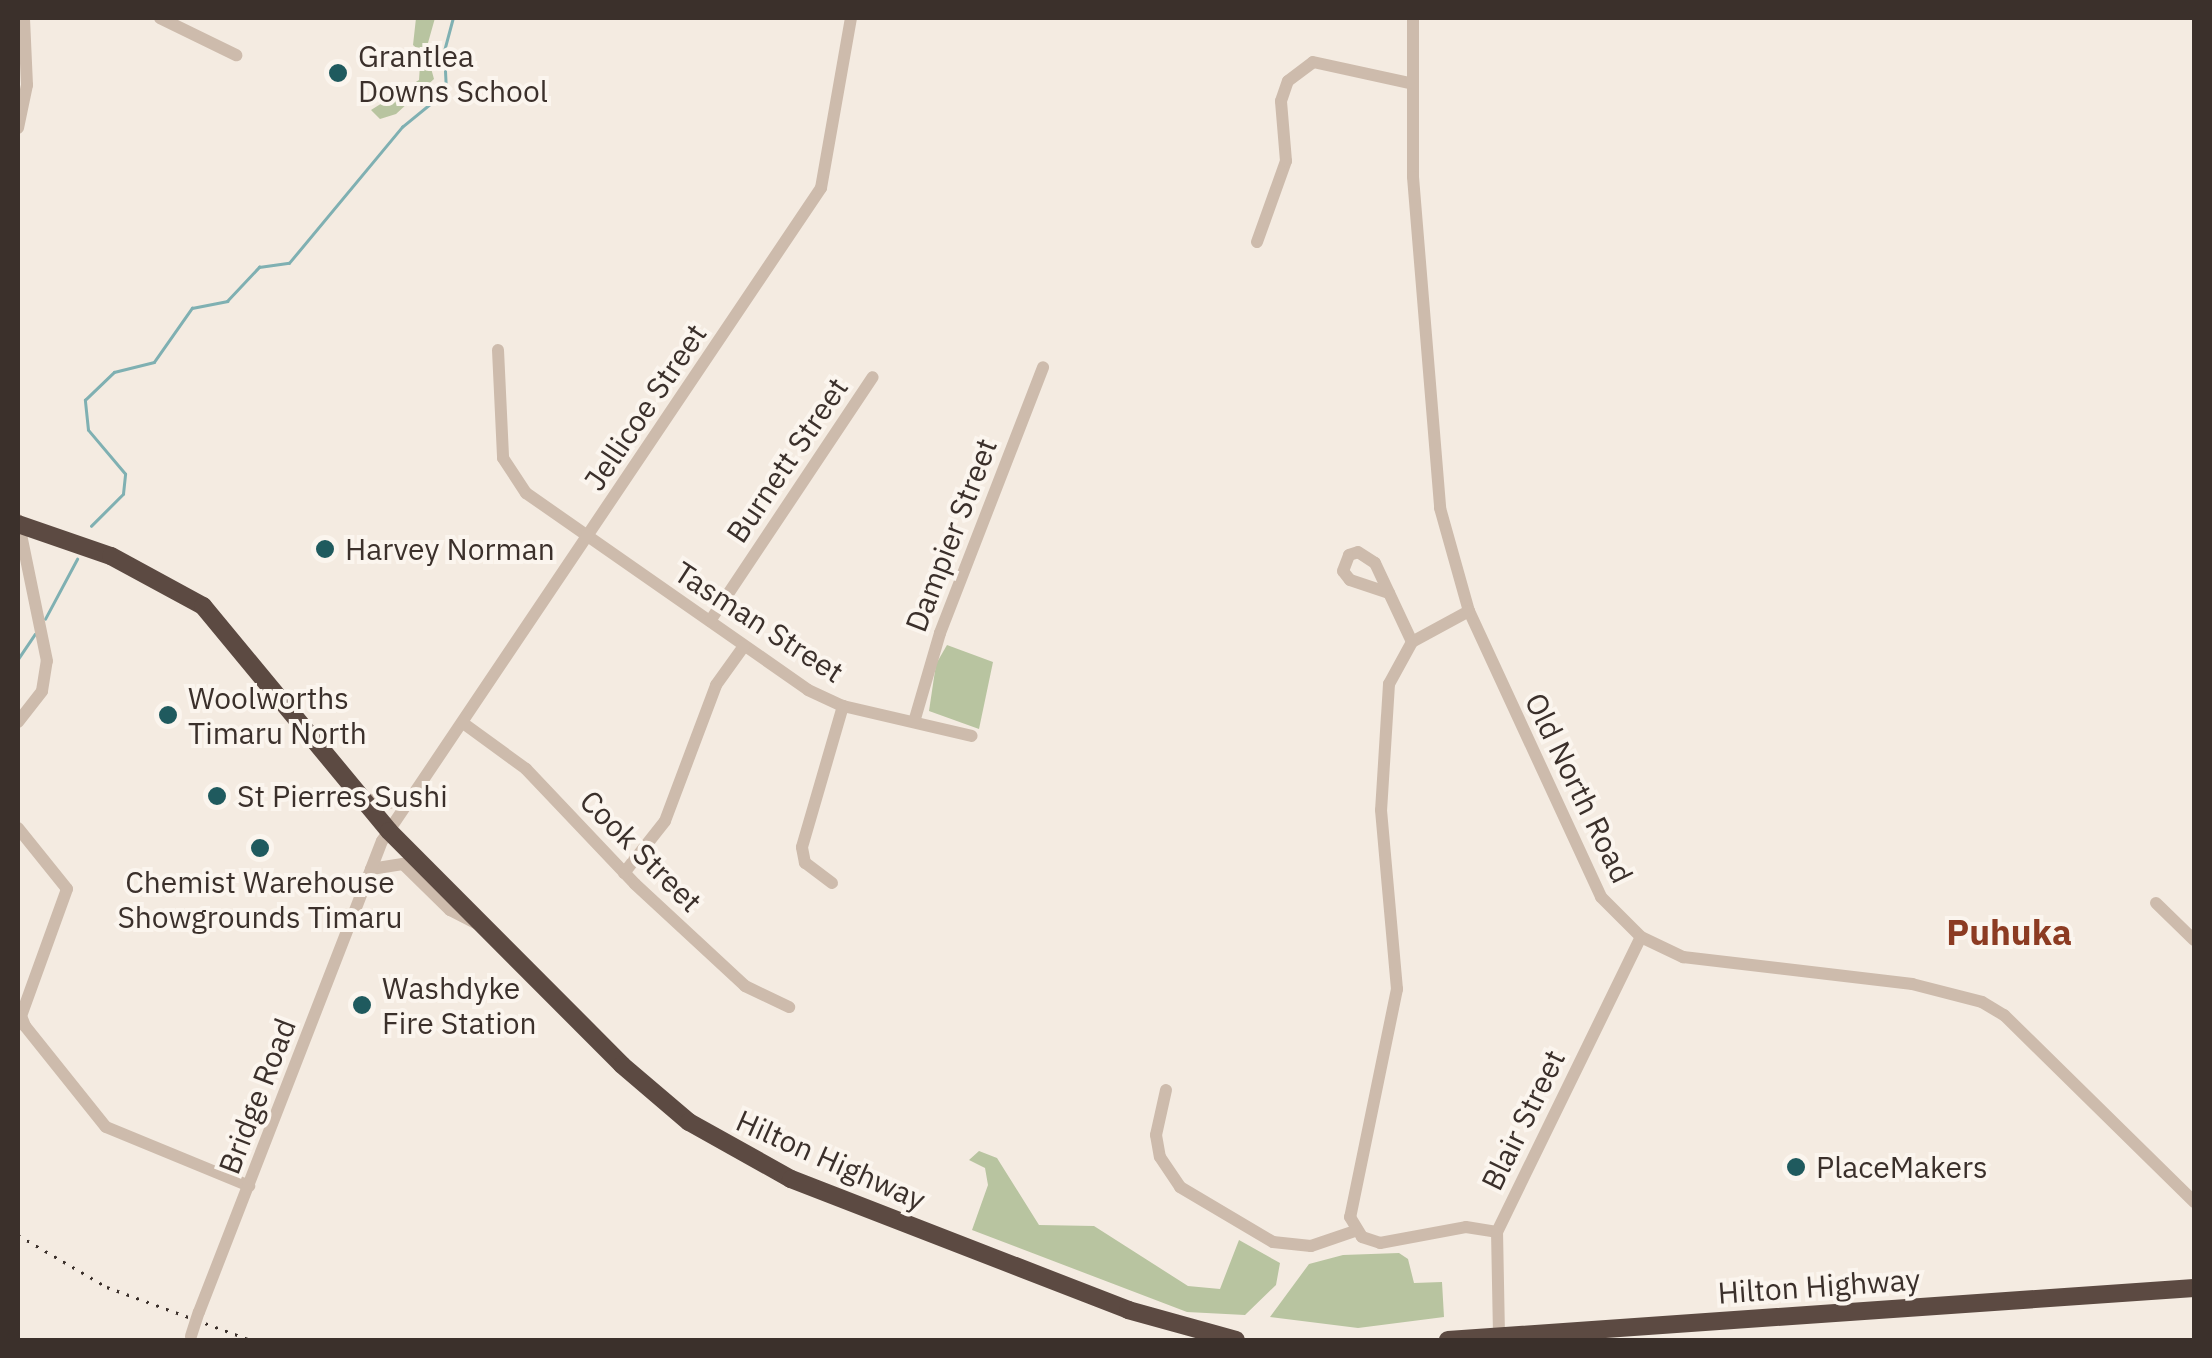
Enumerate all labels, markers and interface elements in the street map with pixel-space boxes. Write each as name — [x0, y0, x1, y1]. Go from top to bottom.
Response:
place label: Grantlea Downs School — [358, 38, 548, 108]
marker: Grantlea Downs School — [327, 62, 349, 84]
street label: Jellicoe Street — [576, 317, 714, 497]
street label: Burnett Street — [719, 371, 855, 549]
street label: Dampier Street — [898, 433, 1004, 637]
place label: Harvey Norman — [345, 531, 555, 567]
marker: Harvey Norman — [314, 538, 336, 560]
street label: Tasman Street — [668, 554, 850, 690]
place label: Woolworths Timaru North — [188, 680, 367, 750]
street label: Old North Road — [1518, 687, 1640, 889]
marker: Woolworths Timaru North — [157, 704, 179, 726]
place label: St Pierres Sushi — [237, 778, 448, 814]
street label: Cook Street — [573, 783, 709, 919]
marker: St Pierres Sushi — [206, 785, 228, 807]
marker: Chemist Warehouse Showgrounds Timaru — [249, 837, 271, 859]
place label: Chemist Warehouse Showgrounds Timaru — [117, 864, 403, 934]
district label: Puhuka — [1946, 911, 2072, 953]
place label: Washdyke Fire Station — [382, 970, 537, 1040]
marker: Washdyke Fire Station — [351, 994, 373, 1016]
street label: Bridge Road — [211, 1013, 303, 1179]
street label: Blair Street — [1474, 1044, 1572, 1196]
street label: Hilton Highway — [731, 1102, 931, 1218]
place label: PlaceMakers — [1816, 1149, 1988, 1185]
marker: PlaceMakers — [1785, 1156, 1807, 1178]
street label: Hilton Highway — [1716, 1261, 1922, 1311]

